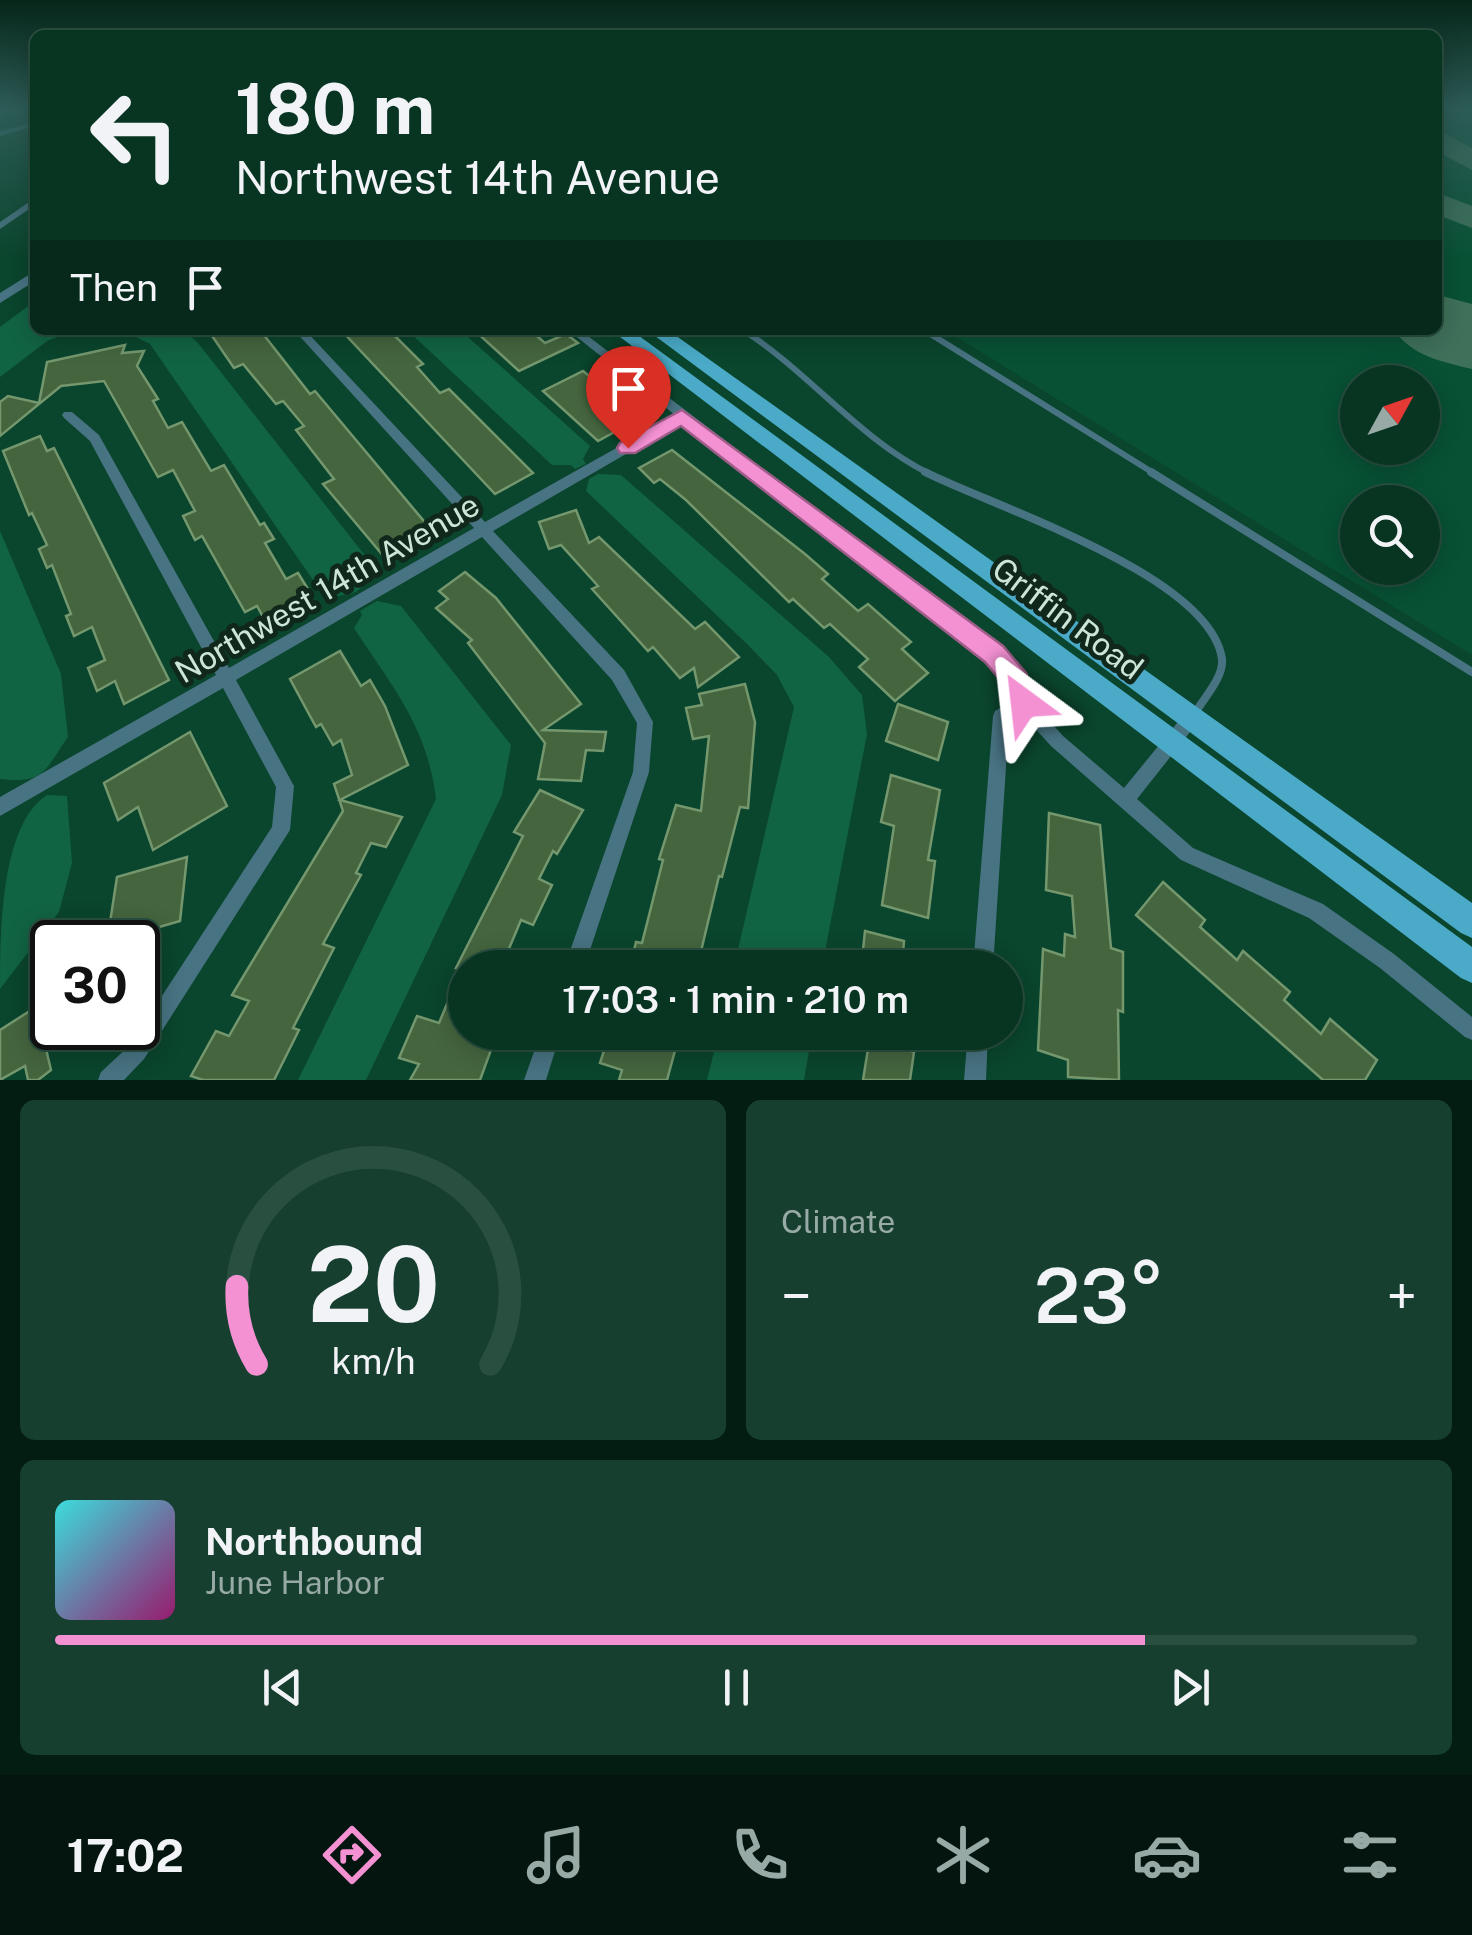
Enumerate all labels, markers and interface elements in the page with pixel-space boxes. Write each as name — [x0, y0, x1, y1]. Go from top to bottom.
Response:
text: 180 m — [235, 67, 435, 150]
icon: left — [70, 70, 200, 200]
text: Northwest 14th Avenue — [235, 151, 720, 204]
icon: arrive — [178, 260, 233, 315]
text: Then — [70, 265, 158, 310]
pin — [586, 346, 671, 449]
icon: arrive — [601, 361, 656, 416]
north arrow — [1340, 365, 1440, 465]
map controls — [1340, 365, 1440, 585]
button: search — [1340, 485, 1440, 585]
street label: Northwest 14th Avenue — [168, 486, 486, 690]
street label: Griffin Road — [986, 550, 1150, 686]
position arrow — [972, 651, 1076, 755]
speed limit sign: 30 — [30, 920, 160, 1050]
text: 17:03 · 1 min · 210 m — [562, 977, 909, 1022]
text: Climate — [781, 1203, 895, 1240]
text: 20 — [306, 1223, 440, 1345]
text: 23° — [1034, 1252, 1164, 1340]
text: − — [781, 1264, 812, 1328]
text: + — [1386, 1264, 1417, 1328]
text: km/h — [331, 1340, 415, 1382]
text: Northbound — [205, 1519, 423, 1564]
text: June Harbor — [205, 1564, 385, 1601]
icon: previous — [255, 1660, 310, 1715]
icon: pause — [709, 1660, 764, 1715]
icon: next — [1163, 1660, 1218, 1715]
icon: directions — [317, 1820, 387, 1890]
icon: music — [521, 1820, 591, 1890]
icon: phone — [725, 1820, 795, 1890]
icon: climate — [928, 1820, 998, 1890]
icon: car — [1132, 1820, 1202, 1890]
icon: filters — [1335, 1820, 1405, 1890]
text: 17:02 — [67, 1829, 184, 1882]

